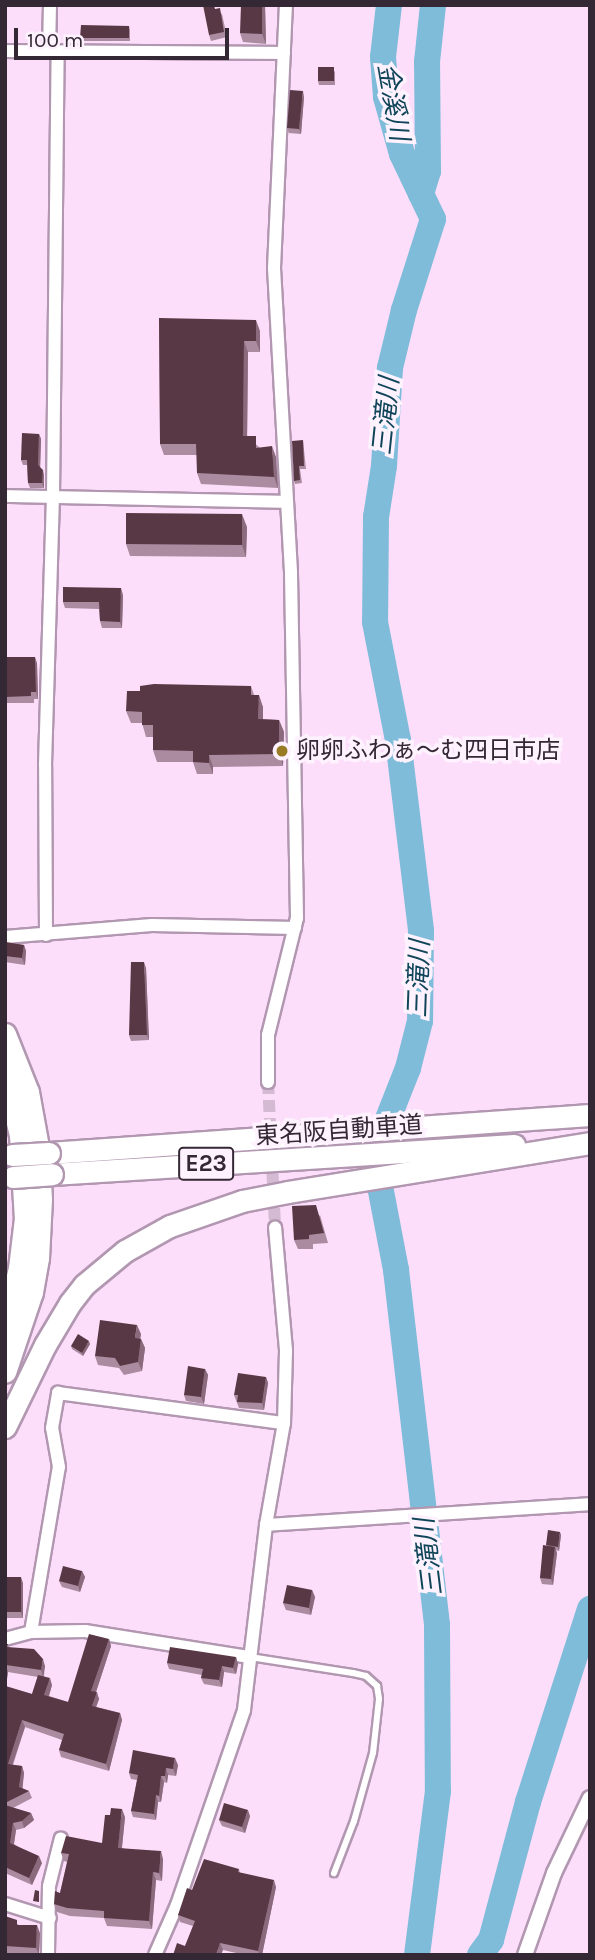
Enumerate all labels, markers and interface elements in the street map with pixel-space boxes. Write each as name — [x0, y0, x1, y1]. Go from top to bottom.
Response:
scale bar — [18, 14, 233, 58]
text: 100 m — [27, 28, 84, 52]
water label: 金溪川 — [371, 61, 415, 143]
water label: 三滝川 — [366, 376, 406, 456]
place label: 卵卵ふわぁ～む四日市店 — [296, 737, 560, 765]
marker: 卵卵ふわぁ～む四日市店 — [274, 743, 290, 759]
water label: 三滝川 — [402, 939, 436, 1019]
street label: 東名阪自動車道 — [254, 1111, 424, 1151]
road number: E23 — [178, 1144, 234, 1184]
water label: 三滝川 — [409, 1516, 449, 1598]

